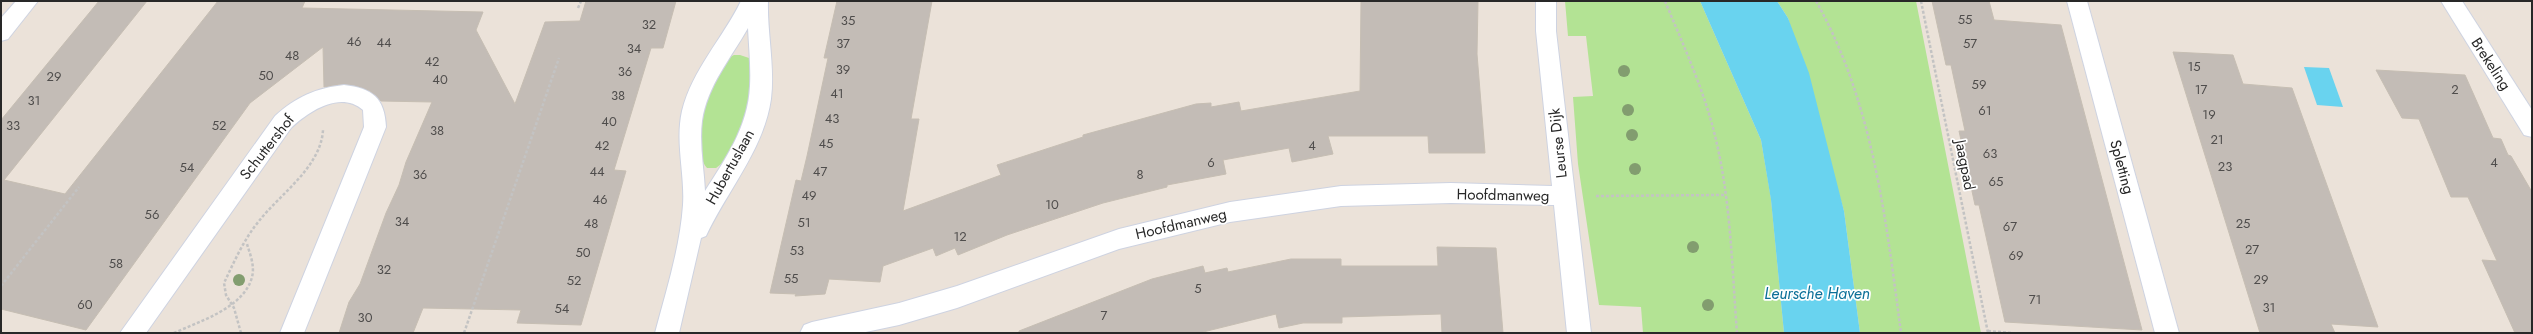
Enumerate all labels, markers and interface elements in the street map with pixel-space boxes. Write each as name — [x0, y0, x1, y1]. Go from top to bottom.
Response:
house number: 55 — [1958, 10, 1972, 29]
house number: 35 — [841, 11, 855, 30]
house number: 32 — [642, 15, 656, 34]
house number: 46 — [346, 32, 362, 51]
house number: 44 — [376, 33, 392, 52]
street label: Brekeling — [2466, 33, 2516, 95]
house number: 37 — [836, 34, 850, 53]
house number: 57 — [1963, 34, 1977, 53]
house number: 34 — [627, 39, 642, 58]
house number: 48 — [285, 46, 299, 65]
house number: 42 — [425, 52, 439, 71]
house number: 15 — [2187, 57, 2201, 76]
house number: 39 — [836, 60, 850, 79]
house number: 36 — [618, 62, 632, 81]
house number: 50 — [258, 66, 274, 85]
house number: 29 — [47, 67, 61, 86]
house number: 40 — [432, 70, 448, 89]
house number: 59 — [1972, 75, 1986, 94]
house number: 17 — [2195, 80, 2208, 99]
house number: 2 — [2451, 80, 2459, 99]
house number: 41 — [830, 84, 844, 103]
house number: 38 — [611, 86, 625, 105]
house number: 31 — [28, 91, 40, 110]
house number: 61 — [1978, 101, 1992, 120]
house number: 19 — [2202, 105, 2216, 124]
street label: Leurse Dijk — [1543, 107, 1573, 179]
street label: Schuttershof — [234, 109, 300, 184]
house number: 43 — [825, 109, 839, 128]
house number: 40 — [601, 112, 617, 131]
house number: 33 — [6, 116, 20, 135]
house number: 52 — [212, 116, 226, 135]
house number: 38 — [430, 121, 444, 140]
street label: Hubertuslaan — [700, 125, 760, 209]
house number: 21 — [2210, 130, 2224, 149]
house number: 45 — [819, 134, 833, 153]
house number: 42 — [595, 136, 609, 155]
house number: 4 — [1308, 136, 1316, 155]
street label: Jaagpad — [1949, 136, 1981, 192]
street label: Spletting — [2104, 137, 2140, 197]
house number: 63 — [1983, 144, 1997, 163]
house number: 6 — [1207, 153, 1215, 172]
house number: 4 — [2490, 153, 2498, 172]
house number: 23 — [2218, 157, 2232, 176]
house number: 54 — [180, 158, 195, 177]
house number: 44 — [589, 162, 605, 181]
house number: 47 — [813, 162, 827, 181]
house number: 36 — [413, 165, 427, 184]
house number: 8 — [1136, 165, 1144, 184]
house number: 65 — [1989, 172, 2003, 191]
street label: Hoofdmanweg — [1456, 183, 1550, 207]
house number: 49 — [801, 186, 817, 205]
house number: 46 — [592, 190, 608, 209]
house number: 10 — [1045, 195, 1059, 214]
street label: Hoofdmanweg — [1133, 203, 1229, 245]
house number: 56 — [145, 205, 159, 224]
house number: 34 — [395, 212, 410, 231]
house number: 51 — [797, 213, 811, 232]
house number: 48 — [584, 214, 598, 233]
house number: 25 — [2236, 214, 2250, 233]
house number: 67 — [2003, 217, 2017, 236]
house number: 12 — [953, 227, 967, 246]
house number: 27 — [2245, 240, 2259, 259]
house number: 53 — [790, 241, 804, 260]
house number: 50 — [575, 243, 591, 262]
house number: 69 — [2009, 246, 2023, 265]
house number: 58 — [109, 254, 123, 273]
house number: 32 — [377, 260, 391, 279]
house number: 55 — [784, 269, 798, 288]
house number: 29 — [2254, 270, 2268, 289]
house number: 52 — [567, 271, 581, 290]
house number: 5 — [1194, 279, 1202, 298]
water label: Leursche Haven — [1764, 282, 1870, 305]
house number: 71 — [2029, 290, 2041, 309]
house number: 60 — [77, 295, 93, 314]
house number: 31 — [2263, 298, 2275, 317]
house number: 54 — [555, 299, 570, 318]
house number: 7 — [1101, 306, 1108, 325]
house number: 30 — [358, 308, 373, 327]

